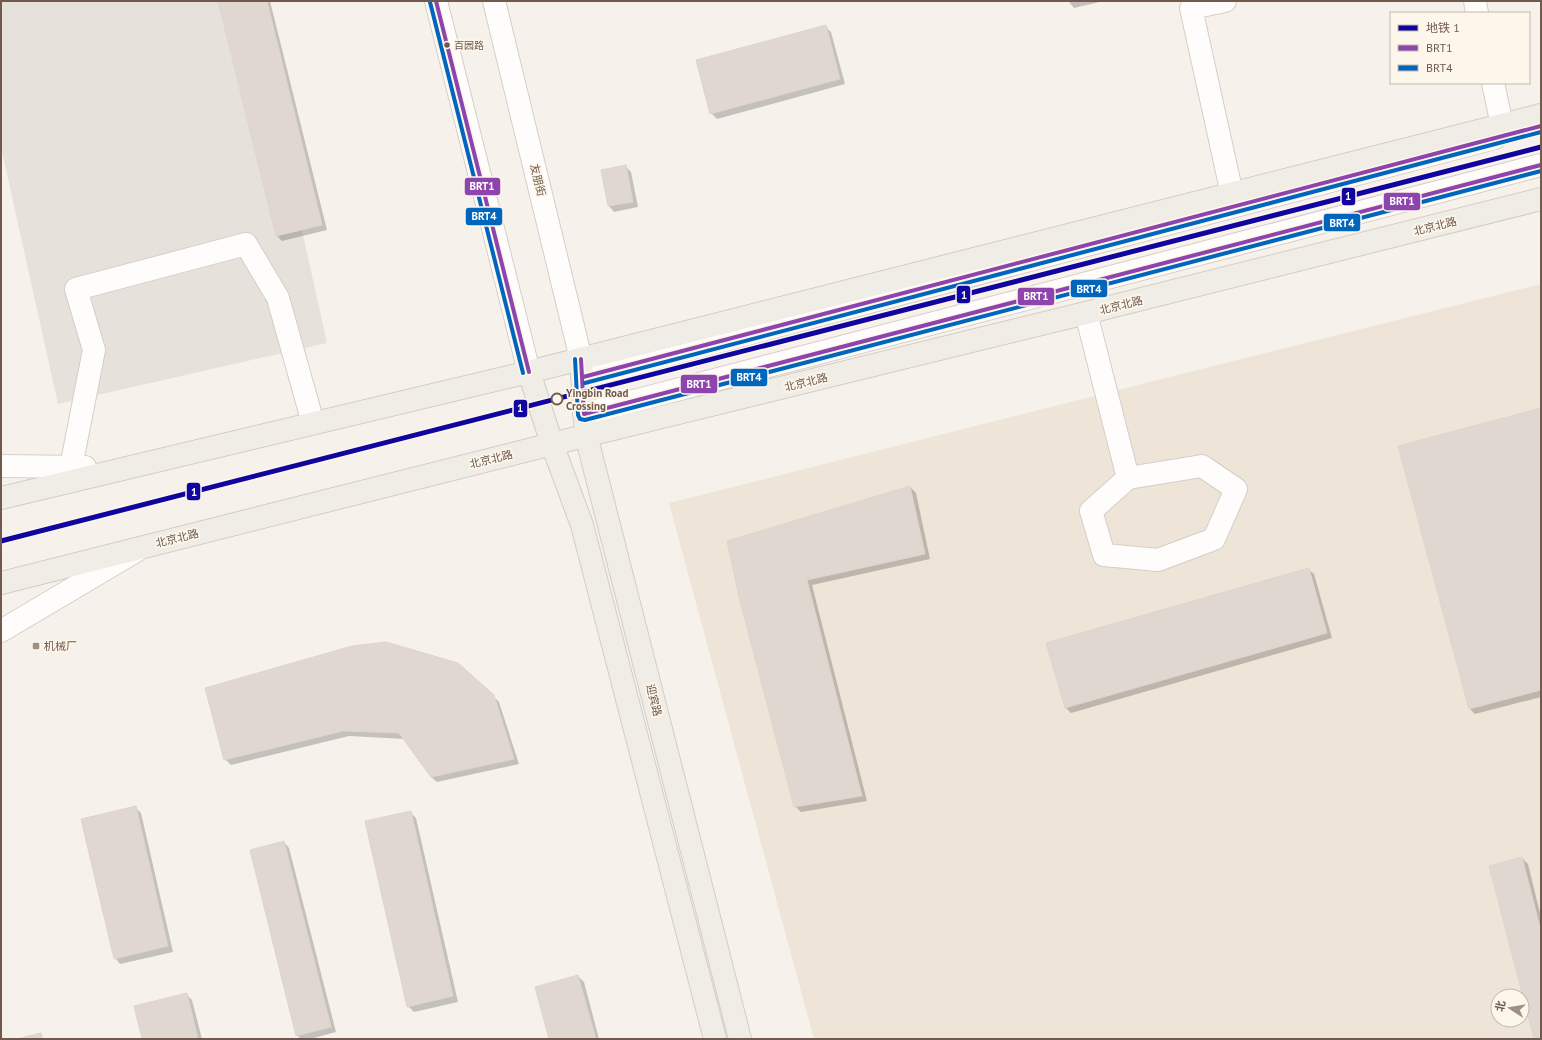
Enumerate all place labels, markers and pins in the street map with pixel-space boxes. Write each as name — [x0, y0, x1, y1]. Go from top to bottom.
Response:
place label: 百园路 — [454, 39, 484, 52]
marker: 百园路 — [442, 40, 452, 50]
place label: Yingbin Road Crossing — [565, 386, 628, 413]
marker: Yingbin Road Crossing — [550, 392, 564, 406]
place label: 机械厂 — [44, 639, 77, 653]
marker: 机械厂 — [31, 641, 41, 651]

